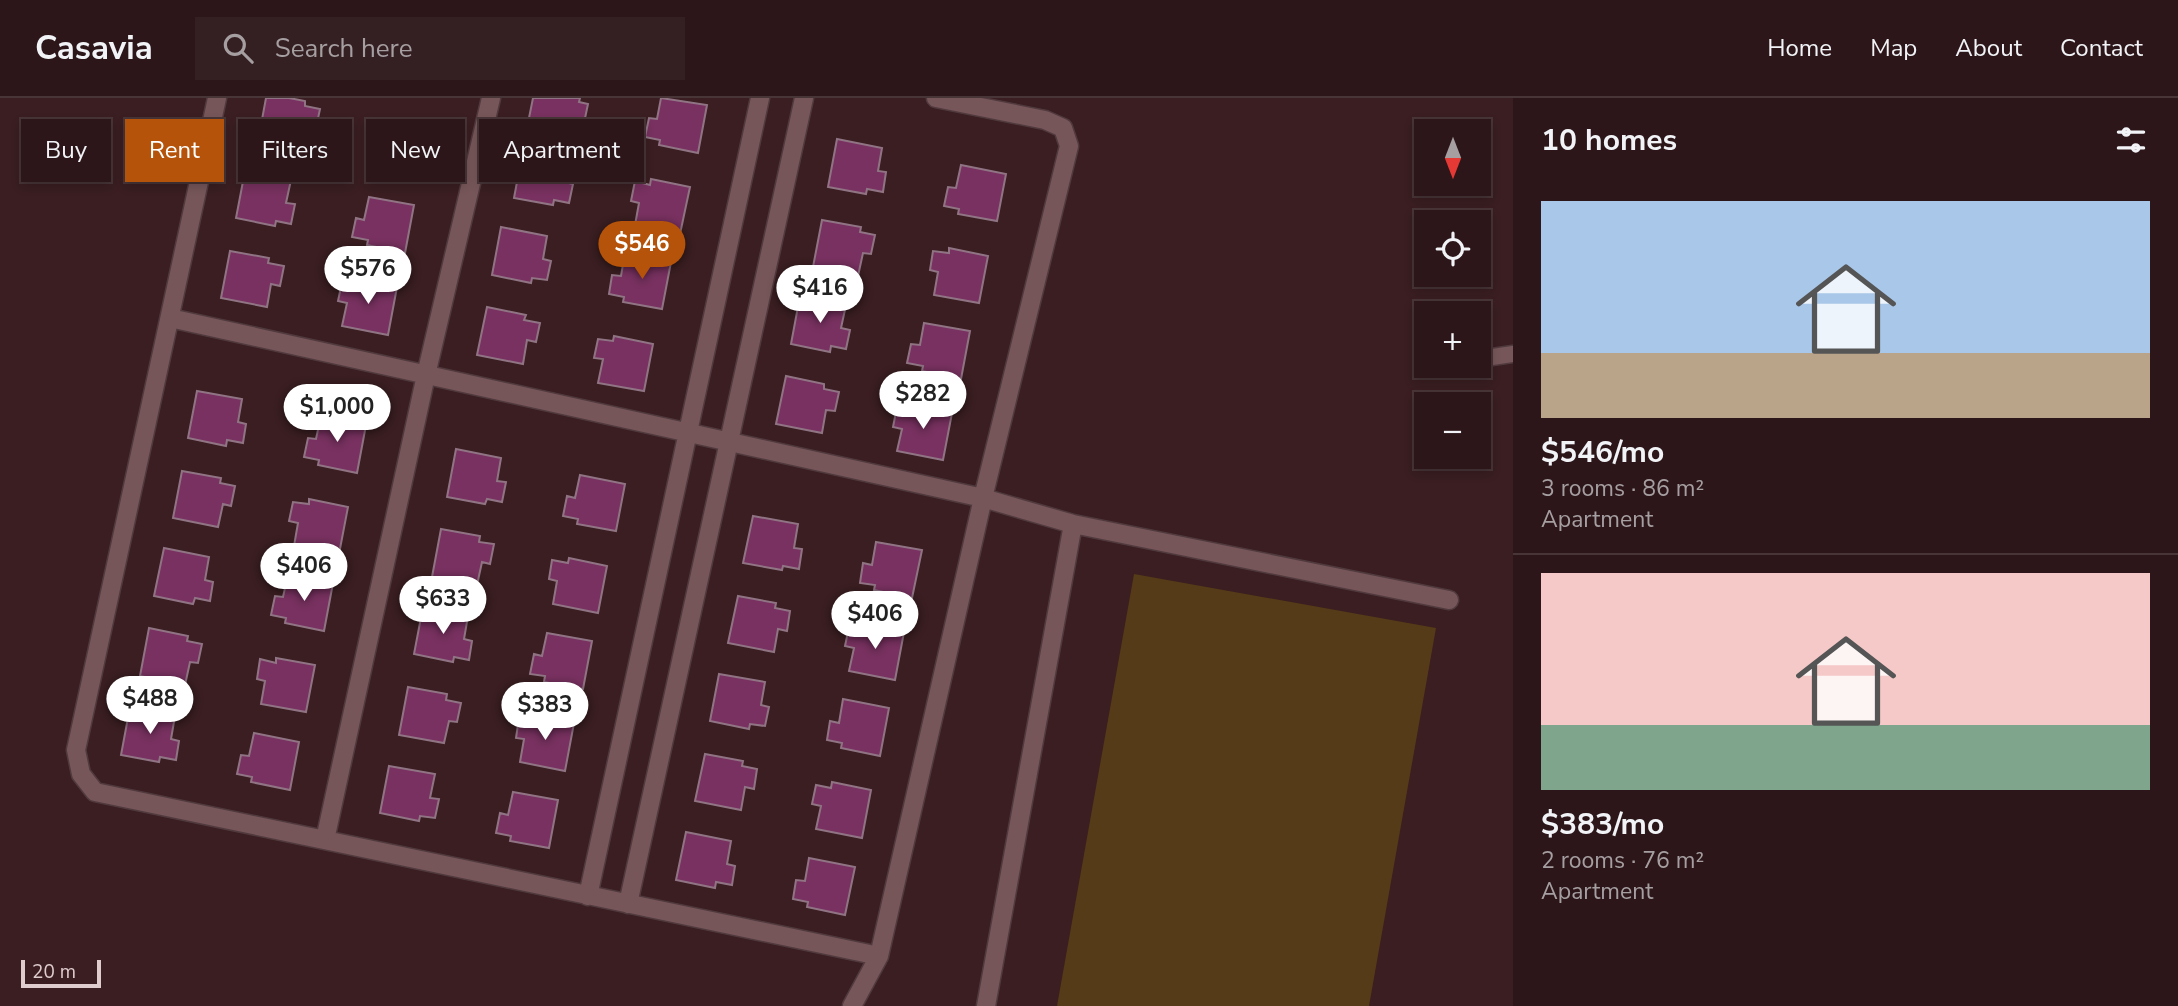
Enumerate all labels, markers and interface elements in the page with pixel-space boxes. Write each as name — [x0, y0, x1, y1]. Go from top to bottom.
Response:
search box — [195, 17, 685, 80]
text: Casavia — [35, 26, 153, 71]
icon: search — [219, 29, 257, 67]
text: Search here — [275, 31, 413, 66]
text: Home — [1767, 32, 1832, 64]
text: Map — [1870, 32, 1917, 64]
text: About — [1955, 32, 2022, 64]
text: Contact — [2060, 32, 2143, 64]
chip: Buy — [21, 119, 111, 182]
chip: Rent — [125, 119, 224, 182]
chip: Filters — [238, 119, 352, 182]
chip: New — [366, 119, 465, 182]
chip: Apartment — [479, 119, 644, 182]
north arrow — [1414, 119, 1491, 196]
map controls — [1414, 119, 1491, 469]
text: 10 homes — [1541, 120, 1677, 161]
icon: filters — [2112, 121, 2150, 159]
button: locate — [1414, 210, 1491, 287]
pin: $546 — [601, 222, 683, 281]
text: $546 — [614, 228, 670, 259]
pin: $576 — [327, 246, 409, 306]
icon: home — [1783, 246, 1909, 372]
text: $576 — [340, 253, 396, 284]
pin: $416 — [779, 266, 861, 325]
text: $416 — [792, 272, 848, 303]
button: + — [1414, 301, 1491, 378]
pin: $282 — [882, 372, 964, 431]
text: $282 — [895, 378, 951, 409]
pin: $1,000 — [280, 384, 394, 444]
text: $1,000 — [300, 391, 374, 422]
button: − — [1414, 392, 1491, 469]
text: $546/mo — [1541, 432, 1664, 473]
text: 3 rooms · 86 m² — [1541, 473, 1704, 504]
text: Apartment — [1541, 504, 1653, 535]
pin: $406 — [263, 544, 345, 603]
text: $406 — [276, 550, 332, 581]
pin: $633 — [402, 576, 484, 636]
text: $633 — [415, 583, 471, 614]
pin: $406 — [834, 592, 916, 651]
text: $406 — [847, 598, 903, 629]
icon: home — [1783, 618, 1909, 744]
pin: $488 — [109, 676, 191, 736]
pin: $383 — [504, 682, 586, 742]
text: $488 — [122, 683, 178, 714]
text: $383 — [517, 689, 573, 720]
text: $383/mo — [1541, 804, 1664, 845]
text: 2 rooms · 76 m² — [1541, 845, 1704, 876]
text: Apartment — [1541, 876, 1653, 907]
scale bar — [21, 957, 102, 989]
text: 20 m — [32, 959, 76, 985]

